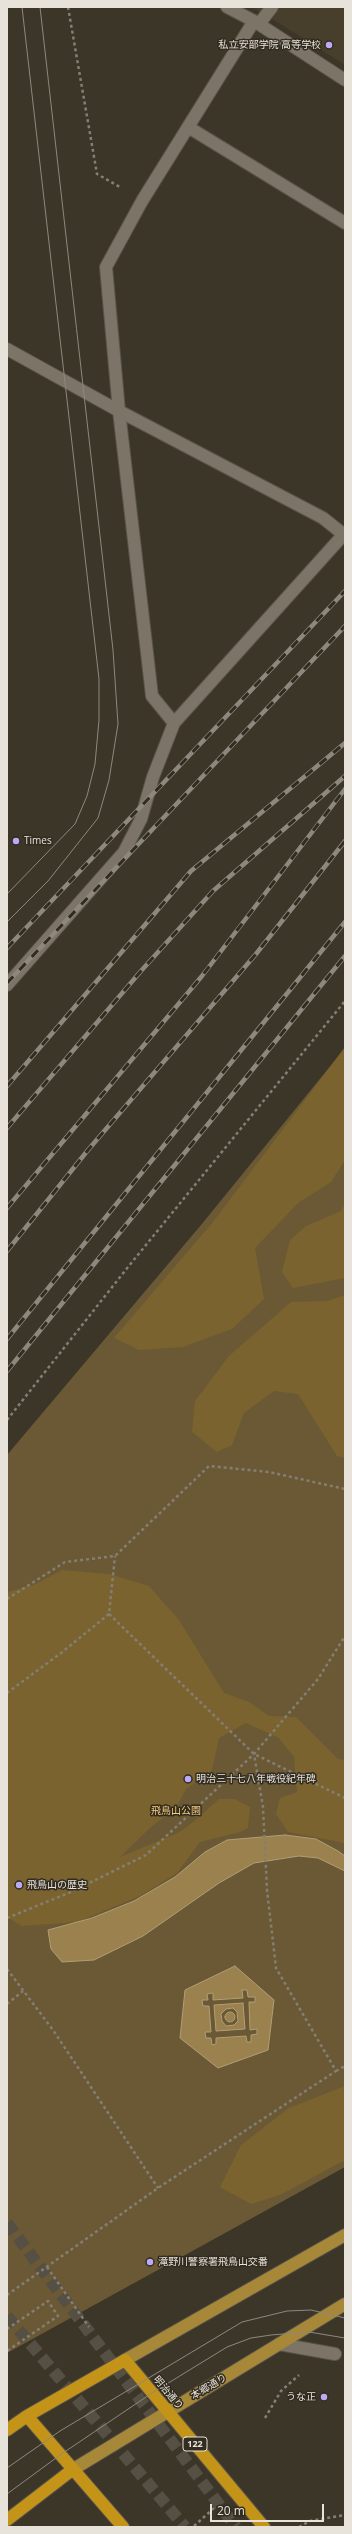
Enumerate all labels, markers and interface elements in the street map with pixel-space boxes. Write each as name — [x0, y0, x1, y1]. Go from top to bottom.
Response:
place label: 私立安部学院 高等学校 — [218, 39, 321, 51]
marker: 私立安部学院 高等学校 — [324, 40, 334, 50]
place label: Times — [24, 835, 52, 847]
marker: Times — [11, 836, 21, 846]
place label: 明治三十七八年戦役紀年碑 — [196, 1773, 316, 1785]
marker: 明治三十七八年戦役紀年碑 — [183, 1774, 193, 1784]
park label: 飛鳥山公園 — [151, 1805, 201, 1817]
place label: 飛鳥山の歴史 — [27, 1879, 87, 1891]
marker: 飛鳥山の歴史 — [14, 1880, 24, 1890]
place label: 滝野川警察署飛鳥山交番 — [158, 2256, 268, 2268]
marker: 滝野川警察署飛鳥山交番 — [145, 2257, 155, 2267]
street label: 本郷通り — [189, 2372, 229, 2402]
street label: 明治通り — [151, 2374, 185, 2412]
place label: うな正 — [286, 2391, 316, 2403]
marker: うな正 — [319, 2392, 329, 2402]
road number: 122 — [183, 2437, 207, 2451]
scale bar — [212, 2496, 326, 2522]
text: 20 m — [217, 2502, 245, 2519]

